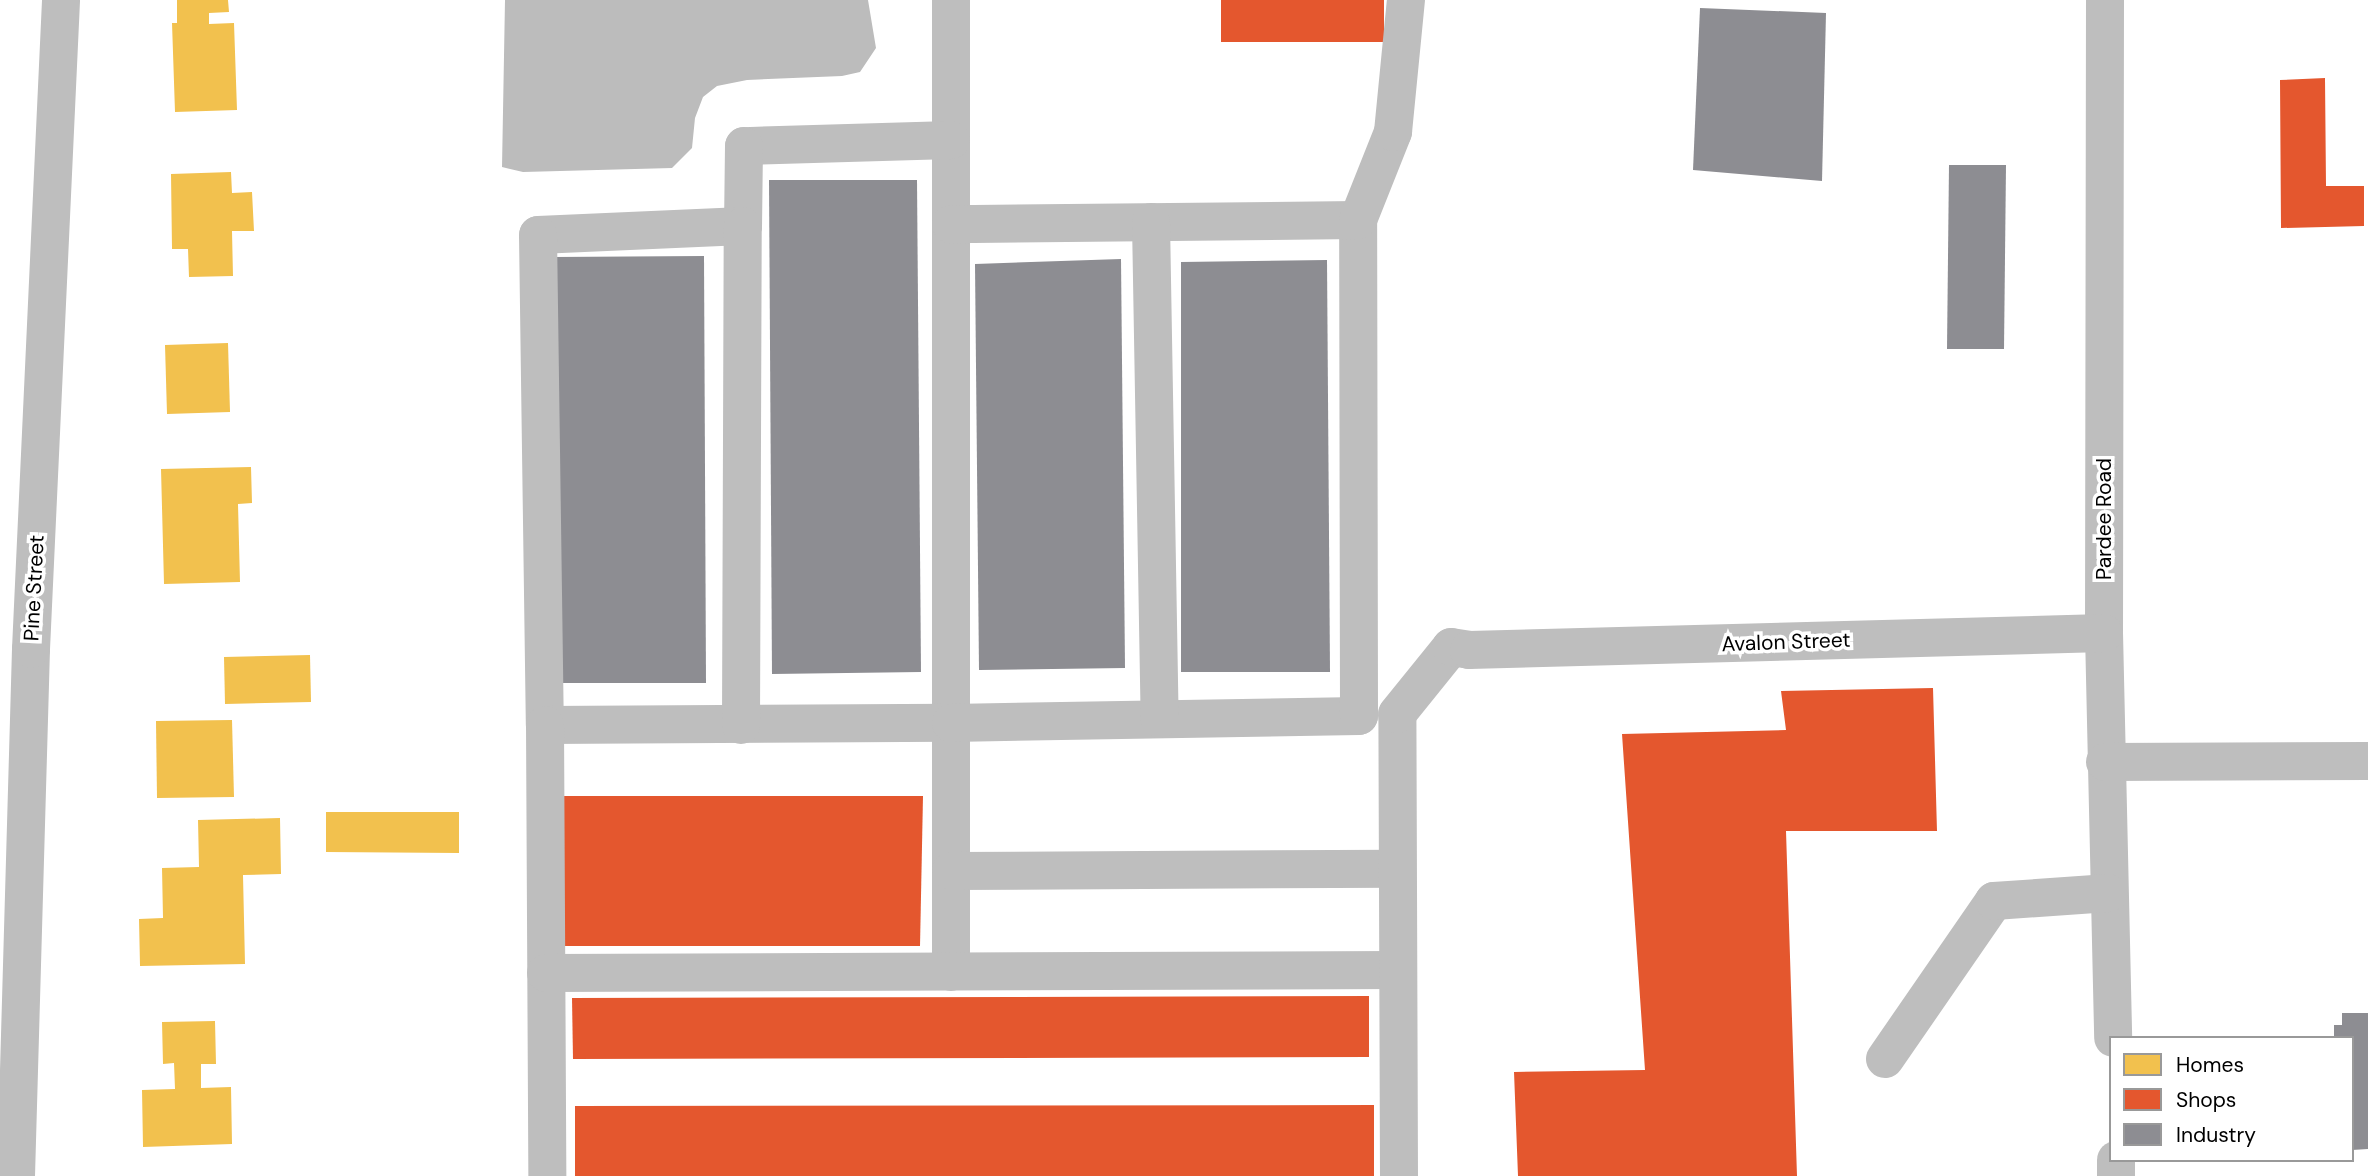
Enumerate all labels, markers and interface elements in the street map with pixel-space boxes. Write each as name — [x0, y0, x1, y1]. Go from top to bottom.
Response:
street label: Pardee Road — [2091, 458, 2117, 580]
street label: Pine Street — [19, 534, 49, 642]
street label: Avalon Street — [1721, 627, 1851, 657]
legend — [2109, 1036, 2354, 1162]
text: Homes — [2176, 1051, 2244, 1079]
text: Shops — [2176, 1086, 2236, 1114]
text: Industry — [2176, 1121, 2256, 1149]

